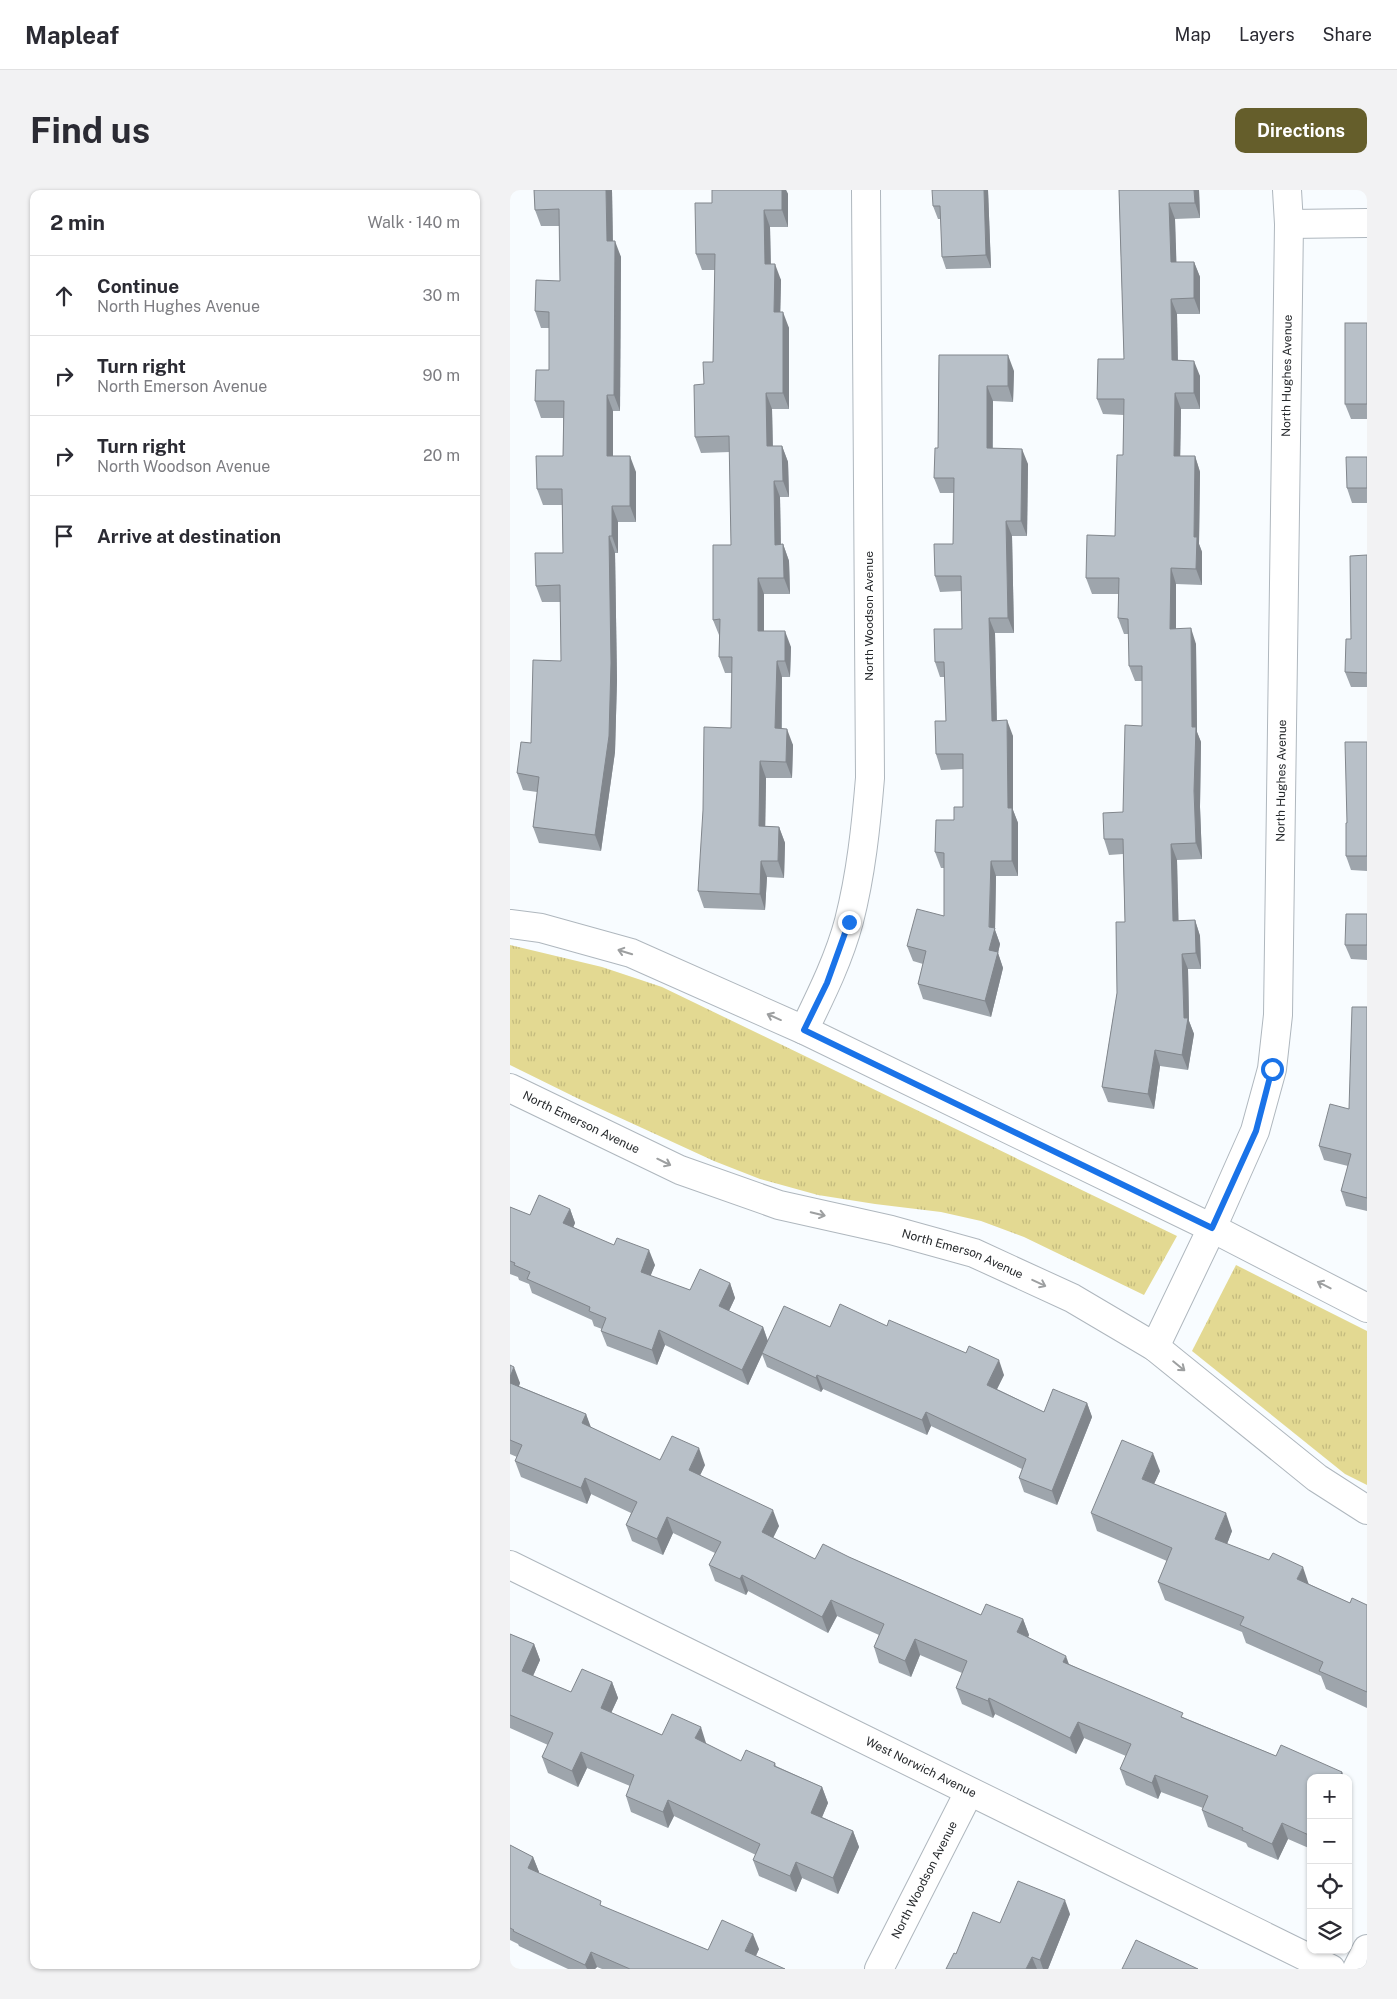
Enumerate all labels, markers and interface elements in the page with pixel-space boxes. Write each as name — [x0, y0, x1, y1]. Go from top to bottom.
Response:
text: Mapleaf — [25, 21, 119, 49]
text: Map — [1175, 24, 1211, 45]
text: Layers — [1239, 24, 1295, 45]
text: Share — [1323, 24, 1372, 45]
button: Directions — [1235, 108, 1367, 153]
text: Find us — [30, 110, 150, 151]
text: 2 min — [50, 210, 105, 235]
text: Walk · 140 m — [367, 213, 460, 232]
text: Continue — [97, 275, 179, 297]
icon: ahead — [50, 282, 78, 310]
text: 30 m — [423, 286, 460, 305]
text: North Hughes Avenue — [97, 297, 260, 316]
street label: North Hughes Avenue — [1279, 314, 1295, 437]
text: Turn right — [97, 355, 186, 377]
icon: right — [50, 362, 78, 390]
text: 90 m — [423, 366, 460, 385]
text: North Emerson Avenue — [97, 377, 267, 396]
text: Turn right — [97, 435, 186, 457]
icon: right — [50, 442, 78, 470]
text: 20 m — [423, 446, 460, 465]
text: North Woodson Avenue — [97, 457, 270, 476]
icon: arrive — [50, 522, 78, 550]
text: Arrive at destination — [97, 525, 281, 547]
street label: North Woodson Avenue — [862, 551, 876, 681]
street label: North Hughes Avenue — [1273, 719, 1289, 842]
route end — [838, 911, 861, 934]
one-way arrow — [618, 946, 634, 956]
one-way arrow — [767, 1012, 782, 1021]
route start — [1261, 1058, 1284, 1081]
street label: North Emerson Avenue — [520, 1088, 642, 1157]
one-way arrow — [657, 1158, 672, 1168]
one-way arrow — [810, 1210, 826, 1219]
street label: North Emerson Avenue — [900, 1226, 1026, 1282]
one-way arrow — [1031, 1279, 1046, 1288]
one-way arrow — [1316, 1280, 1331, 1290]
one-way arrow — [1172, 1360, 1185, 1371]
street label: West Norwich Avenue — [863, 1734, 979, 1800]
map controls — [1307, 1774, 1352, 1954]
button: + — [1307, 1774, 1352, 1819]
street label: North Woodson Avenue — [889, 1818, 960, 1941]
button: − — [1307, 1819, 1352, 1864]
button: locate — [1307, 1864, 1352, 1909]
button: layers — [1307, 1909, 1352, 1954]

